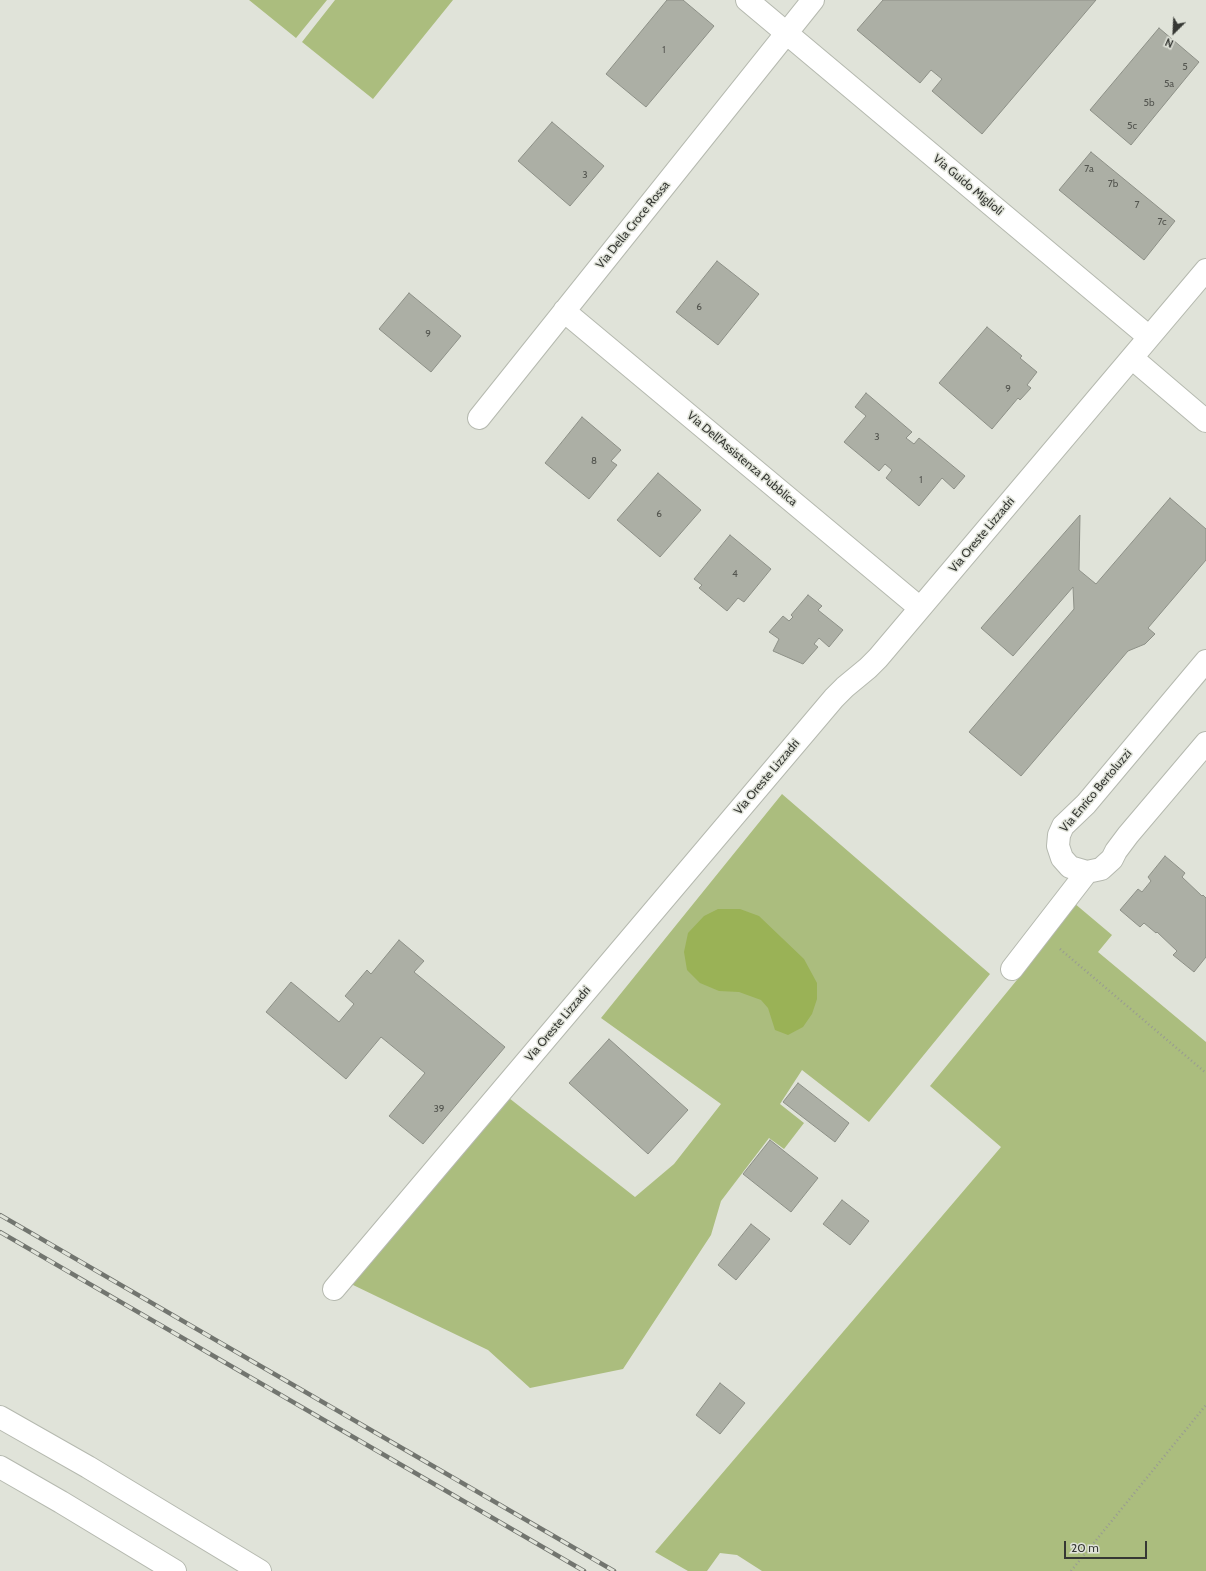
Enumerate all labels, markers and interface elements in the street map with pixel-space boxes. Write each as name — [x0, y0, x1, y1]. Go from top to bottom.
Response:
north arrow — [1154, 12, 1194, 52]
text: N — [1163, 35, 1176, 51]
house number: 1 — [662, 44, 666, 56]
house number: 5 — [1182, 61, 1188, 73]
house number: 5a — [1164, 78, 1174, 90]
house number: 5b — [1144, 97, 1154, 109]
house number: 5c — [1127, 120, 1137, 132]
street label: Via Guido Miglioli — [930, 151, 1006, 219]
house number: 7a — [1084, 163, 1094, 175]
house number: 3 — [582, 169, 588, 181]
street label: Via Della Croce Rossa — [593, 178, 673, 272]
house number: 7b — [1108, 178, 1118, 190]
house number: 7 — [1134, 199, 1140, 211]
house number: 7c — [1157, 216, 1167, 228]
house number: 6 — [696, 301, 702, 313]
house number: 9 — [425, 328, 431, 340]
house number: 9 — [1005, 383, 1011, 395]
street label: Via Dell'Assistenza Pubblica — [684, 409, 800, 509]
house number: 3 — [874, 431, 880, 443]
house number: 8 — [591, 455, 597, 467]
house number: 1 — [919, 474, 923, 486]
street label: Via Oreste Lizzadri — [946, 494, 1018, 576]
house number: 6 — [656, 508, 662, 520]
house number: 4 — [732, 568, 738, 580]
street label: Via Oreste Lizzadri — [731, 736, 803, 818]
street label: Via Enrico Bertoluzzi — [1057, 747, 1135, 835]
street label: Via Oreste Lizzadri — [522, 983, 594, 1065]
house number: 39 — [433, 1103, 445, 1115]
scale bar — [1066, 1533, 1149, 1559]
text: 20 m — [1071, 1540, 1099, 1555]

